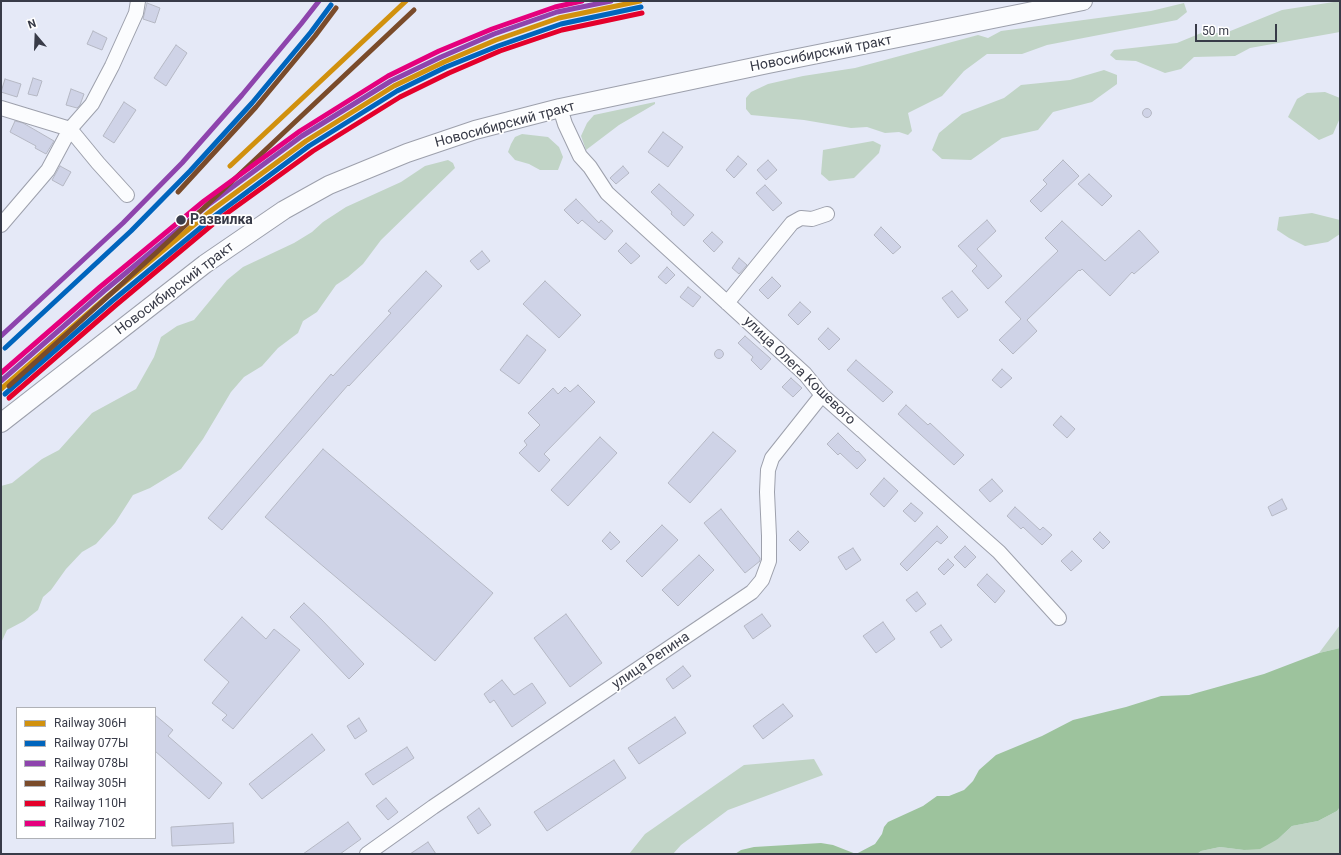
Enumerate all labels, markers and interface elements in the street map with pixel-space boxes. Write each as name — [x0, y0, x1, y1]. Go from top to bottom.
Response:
north arrow — [16, 16, 56, 56]
scale bar — [1197, 16, 1279, 42]
text: N — [26, 17, 38, 32]
text: 50 m — [1202, 24, 1229, 38]
street label: Новосибирский тракт — [749, 32, 893, 76]
street label: Новосибирский тракт — [433, 98, 577, 152]
place label: Развилка — [190, 212, 253, 228]
marker: Развилка — [174, 213, 188, 227]
street label: Новосибирский тракт — [112, 239, 238, 339]
street label: улица Олега Кошевого — [739, 313, 859, 429]
street label: улица Репина — [609, 629, 693, 693]
legend — [16, 707, 156, 839]
text: Railway 306Н — [54, 716, 127, 730]
text: Railway 077Ы — [54, 736, 128, 750]
text: Railway 078Ы — [54, 756, 128, 770]
text: Railway 305Н — [54, 776, 127, 790]
text: Railway 110Н — [54, 796, 127, 810]
text: Railway 7102 — [54, 816, 125, 830]

